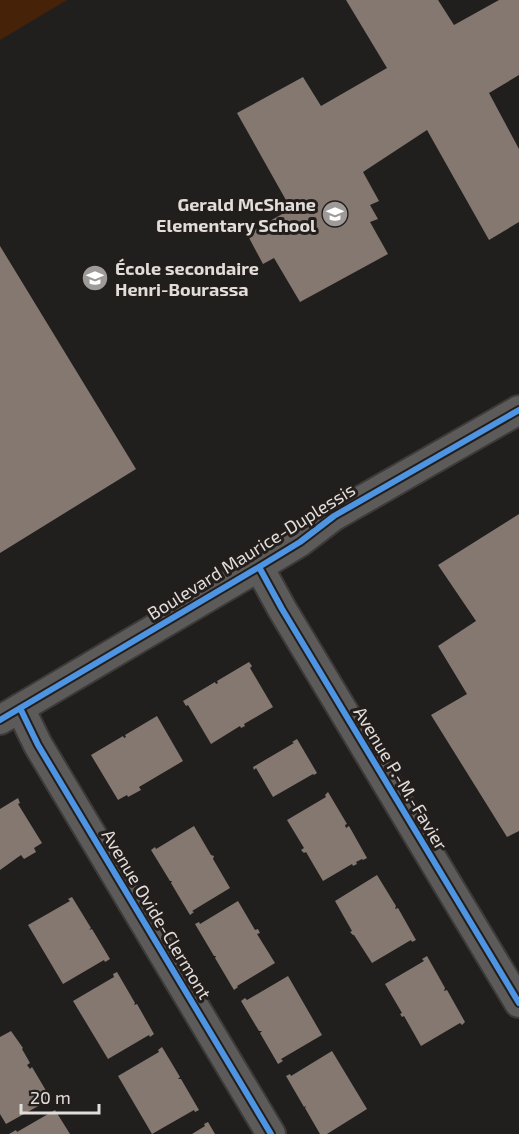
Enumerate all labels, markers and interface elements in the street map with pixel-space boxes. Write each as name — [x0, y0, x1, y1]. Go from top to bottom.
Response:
place label: Gerald McShane Elementary School — [156, 193, 316, 236]
school or university icon: Gerald McShane Elementary School — [320, 199, 350, 229]
place label: École secondaire Henri-Bourassa — [115, 257, 259, 300]
school or university icon: École secondaire Henri-Bourassa — [80, 263, 110, 293]
street label: Boulevard Maurice-Duplessis — [143, 478, 359, 624]
street label: Avenue P.-M.-Favier — [349, 702, 453, 854]
street label: Avenue Ovide-Clermont — [98, 825, 217, 1003]
scale bar — [21, 1077, 99, 1115]
text: 20 m — [30, 1086, 71, 1108]

